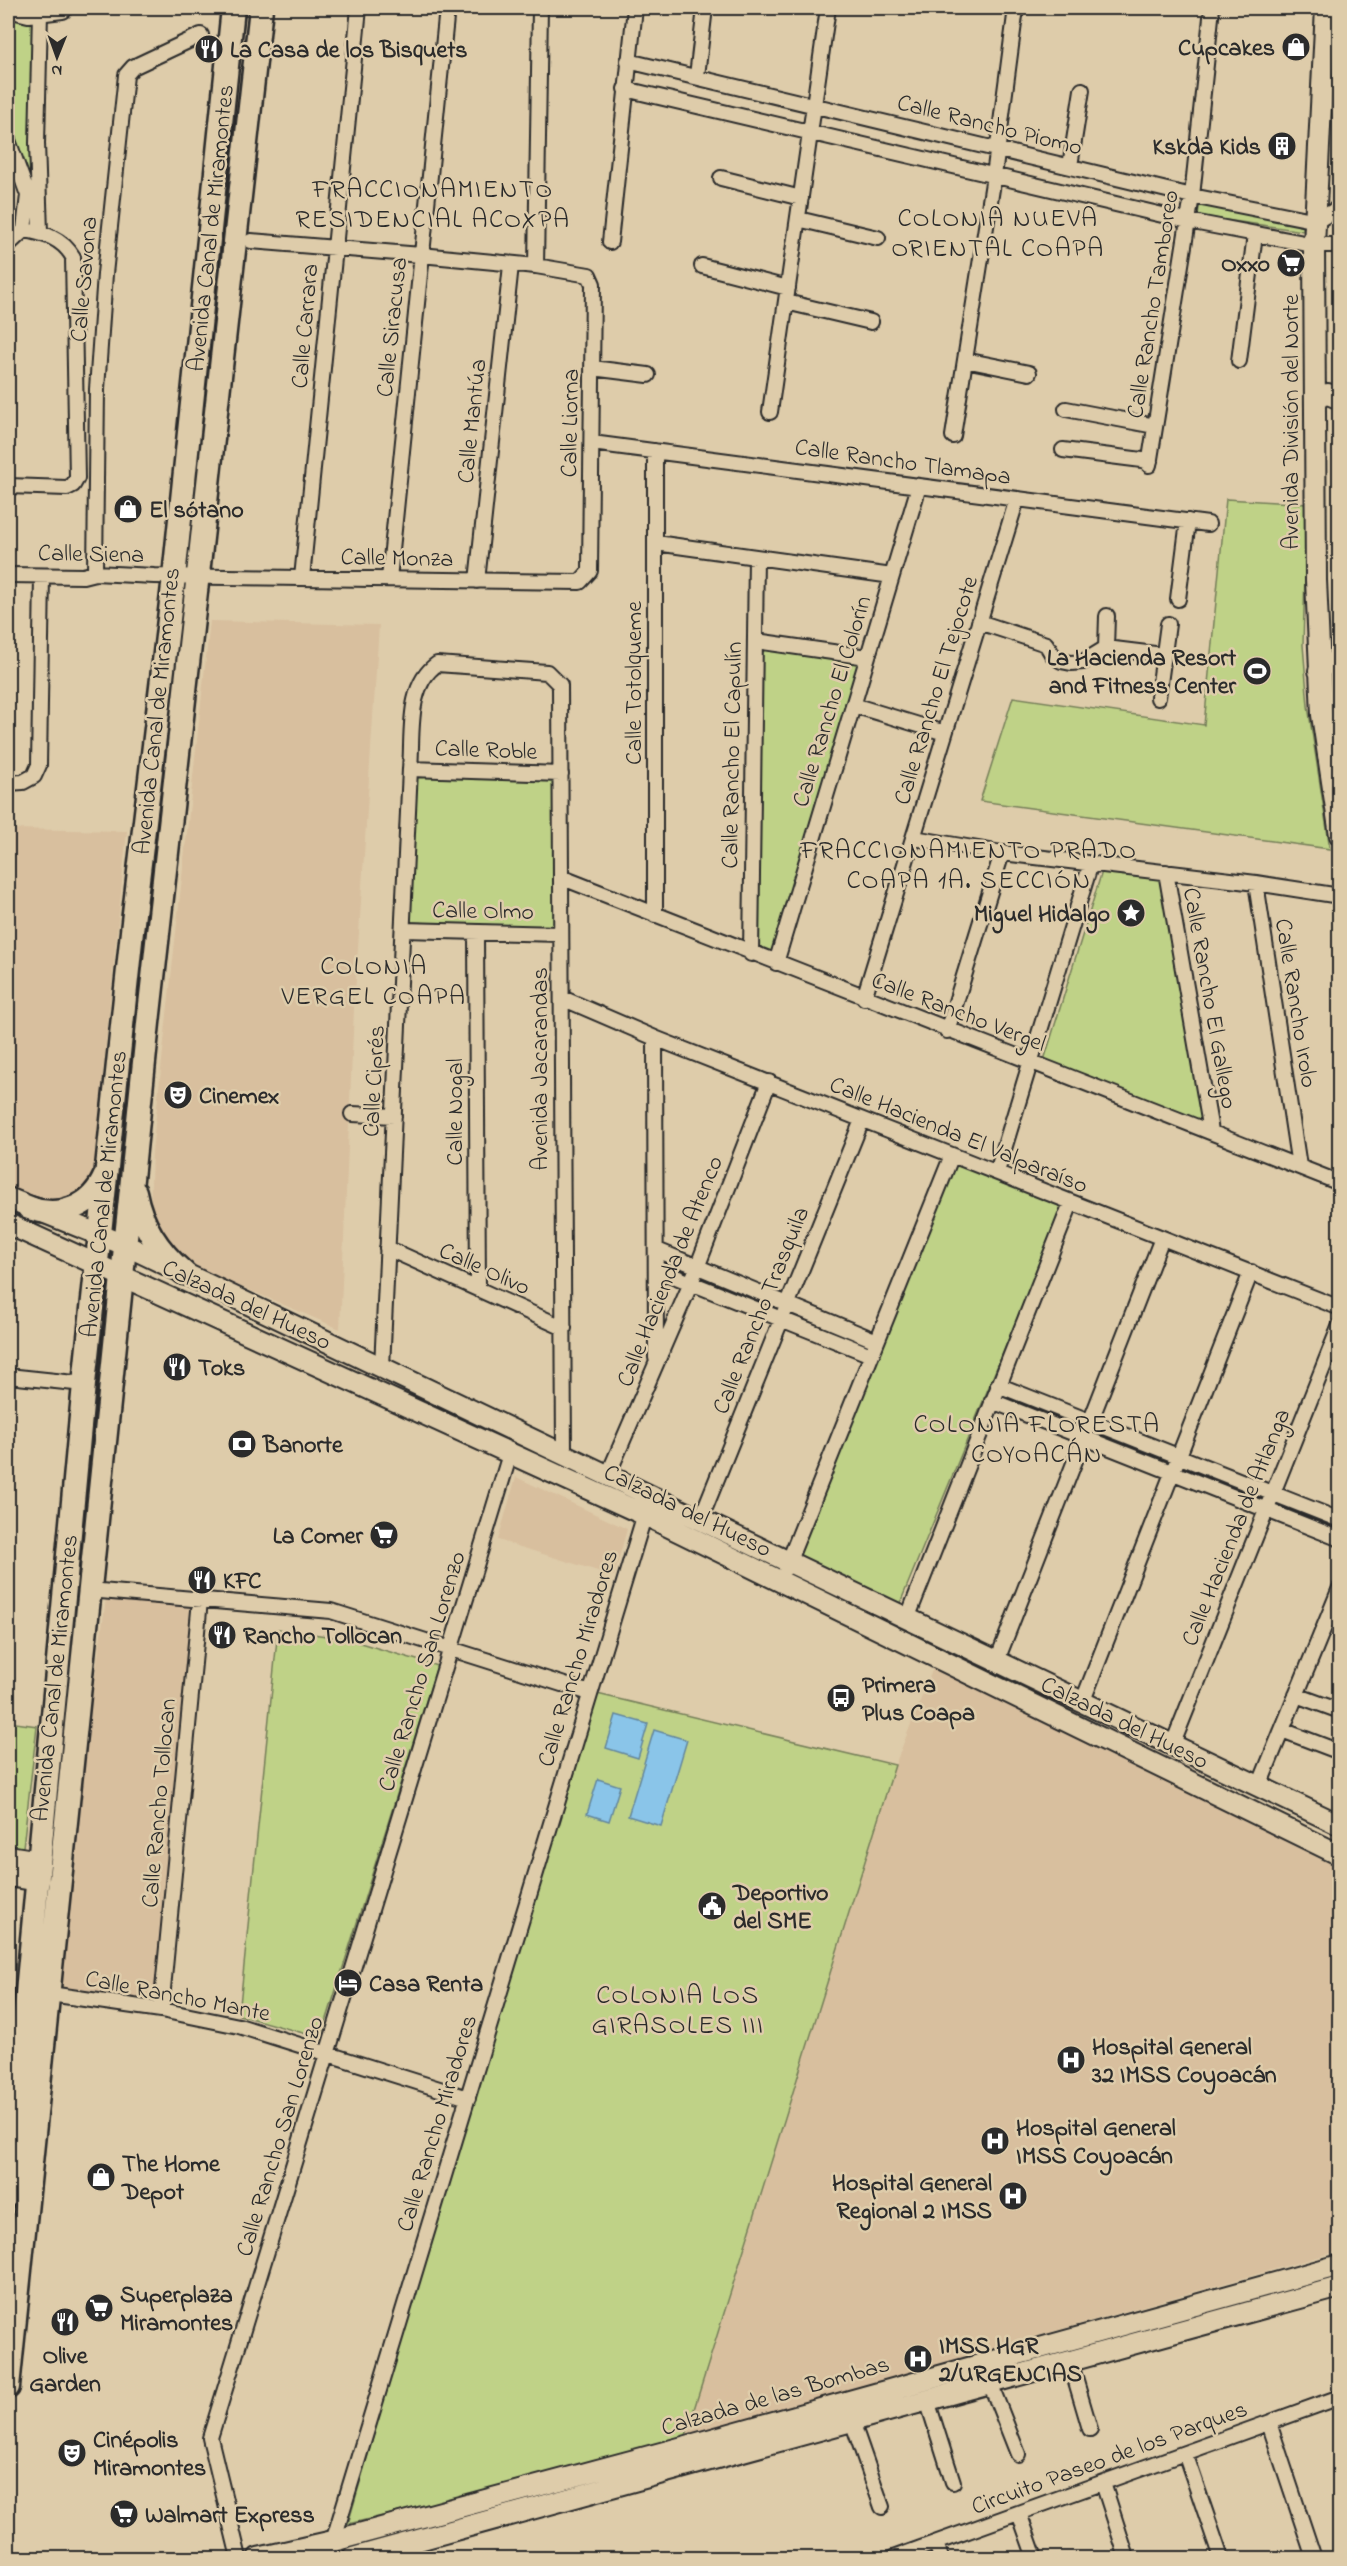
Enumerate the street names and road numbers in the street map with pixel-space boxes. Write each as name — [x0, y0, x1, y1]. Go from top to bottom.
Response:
street label: Avenida Canal de Miramontes — [180, 83, 245, 374]
street label: Calle Rancho Piomo — [893, 86, 1086, 166]
street label: Calle Rancho Tamboreo — [1119, 188, 1190, 421]
street label: Calle Savona — [63, 215, 108, 343]
street label: Calle Siracusa — [369, 256, 418, 399]
street label: Calle Carrara — [284, 262, 329, 390]
street label: Avenida División del Norte — [1275, 294, 1310, 550]
street label: Calle Mantúa — [450, 357, 497, 485]
street label: Calle Liorna — [553, 368, 590, 478]
street label: Calle Rancho Tlamapa — [792, 431, 1013, 496]
street label: Calle Siena — [38, 537, 144, 574]
street label: Calle Monza — [340, 541, 454, 578]
street label: Avenida Canal de Miramontes — [126, 566, 191, 857]
street label: Calle Rancho El Tejocote — [886, 572, 989, 810]
street label: Calle Rancho El Colorín — [785, 592, 882, 812]
street label: Calle Totolqueme — [618, 601, 653, 765]
street label: Calle Rancho El Capulín — [714, 641, 753, 869]
street label: Calle Roble — [434, 732, 538, 771]
street label: Calle Rancho El Gallego — [1172, 885, 1245, 1112]
street label: Calle Olmo — [432, 894, 534, 931]
street label: Calle Rancho Irolo — [1264, 916, 1325, 1091]
street label: Calle Rancho Vergel — [866, 964, 1051, 1063]
street label: Avenida Jacarandas — [524, 967, 559, 1171]
street label: Calle Ciprés — [355, 1024, 396, 1138]
street label: Avenida Canal de Miramontes — [73, 1049, 138, 1340]
street label: Calle Nogal — [439, 1058, 474, 1166]
street label: Calle Hacienda El Valparaíso — [823, 1068, 1093, 1204]
street label: Calle Hacienda de Atenco — [609, 1151, 734, 1393]
street label: Calle Rancho Trasquila — [705, 1202, 820, 1420]
street label: Calle Olivo — [433, 1235, 535, 1306]
street label: Calzada del Hueso — [156, 1252, 336, 1361]
street label: Calle Hacienda de Atlanga — [1174, 1404, 1301, 1652]
street label: Calzada del Hueso — [597, 1456, 777, 1568]
street label: Avenida Canal de Miramontes — [24, 1533, 89, 1824]
street label: Calle Rancho Miradores — [530, 1546, 629, 1772]
street label: Calle Rancho San Lorenzo — [370, 1547, 477, 1796]
street label: Calzada del Hueso — [1034, 1668, 1214, 1780]
street label: Calle Rancho Tollocan — [134, 1697, 187, 1909]
street label: Calle Rancho Mante — [82, 1962, 273, 2033]
street label: Calle Rancho Miradores — [389, 2011, 488, 2237]
street label: Calle Rancho San Lorenzo — [228, 2012, 335, 2261]
street label: Calzada de las Bombas — [657, 2348, 894, 2447]
street label: Circuito Paseo de los Parques — [967, 2393, 1253, 2526]

